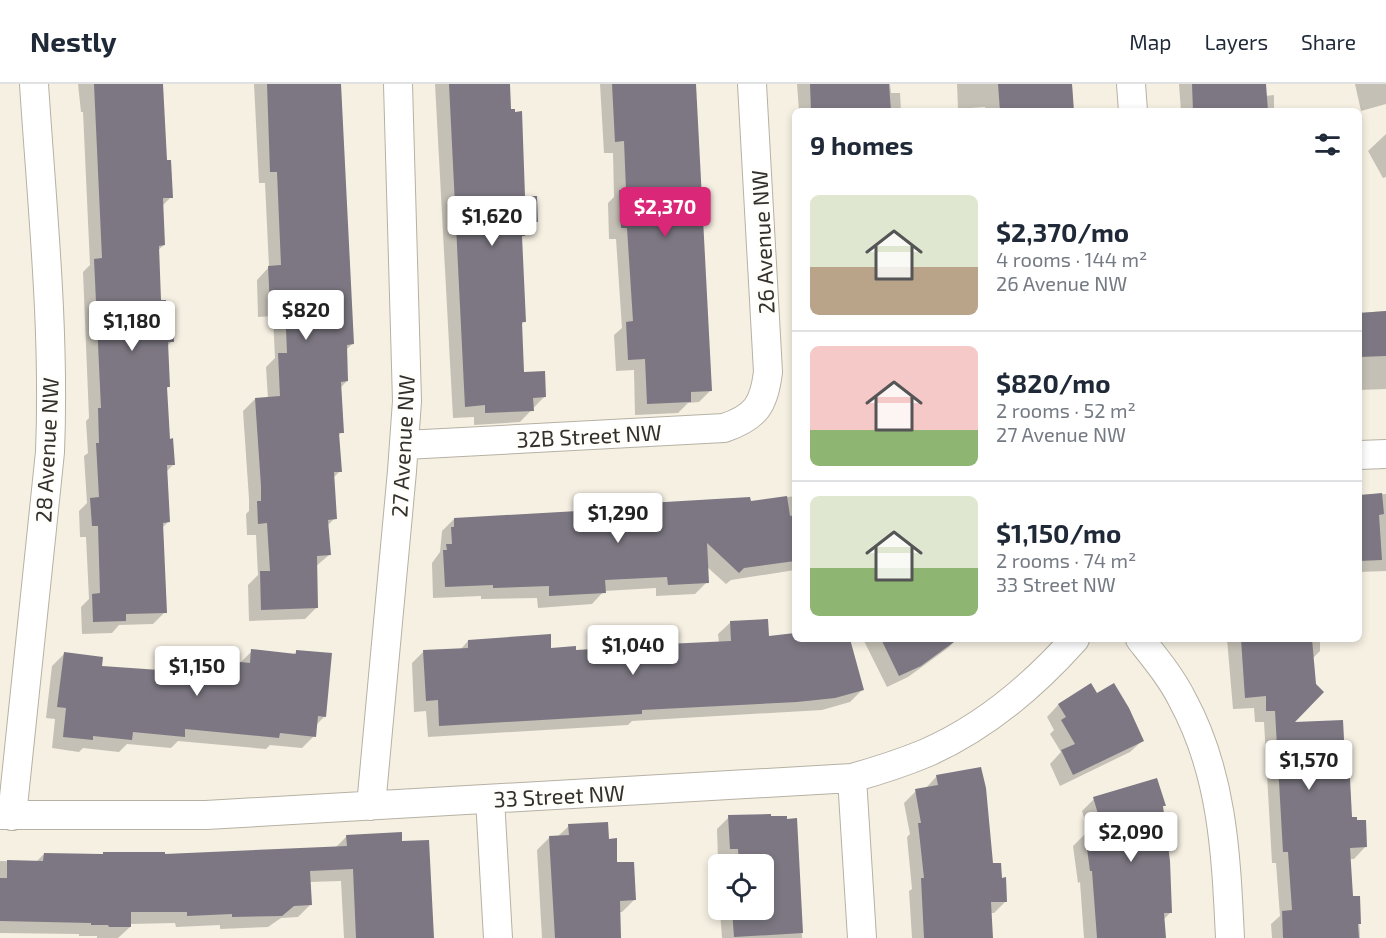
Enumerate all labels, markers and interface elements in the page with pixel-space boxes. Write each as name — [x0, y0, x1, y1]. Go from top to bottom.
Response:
text: Nestly — [30, 24, 117, 58]
text: Map — [1129, 29, 1171, 54]
text: Layers — [1204, 29, 1268, 54]
text: Share — [1301, 29, 1356, 54]
icon: filters — [1311, 128, 1344, 161]
text: 9 homes — [810, 129, 913, 160]
street label: 26 Avenue NW — [745, 169, 779, 315]
pin: $2,370 — [616, 187, 714, 238]
text: $2,370 — [634, 194, 696, 218]
pin: $1,620 — [443, 196, 541, 247]
text: $1,620 — [461, 203, 523, 227]
text: $2,370/mo — [996, 216, 1129, 247]
icon: home — [858, 219, 930, 291]
text: 4 rooms · 144 m² — [996, 247, 1147, 271]
text: 26 Avenue NW — [996, 271, 1127, 295]
pin: $820 — [270, 290, 342, 341]
text: $820 — [282, 297, 330, 321]
pin: $1,180 — [83, 301, 181, 352]
text: $1,180 — [103, 308, 161, 332]
text: $820/mo — [996, 367, 1111, 398]
icon: home — [858, 370, 930, 442]
street label: 27 Avenue NW — [385, 374, 419, 518]
street label: 28 Avenue NW — [29, 377, 63, 523]
text: 2 rooms · 52 m² — [996, 398, 1136, 422]
street label: 32B Street NW — [516, 418, 662, 452]
text: 27 Avenue NW — [996, 422, 1126, 446]
pin: $1,290 — [569, 493, 667, 544]
text: $1,290 — [587, 500, 649, 524]
text: $1,150/mo — [996, 517, 1121, 548]
icon: home — [858, 520, 930, 592]
text: 2 rooms · 74 m² — [996, 548, 1136, 572]
text: 33 Street NW — [996, 572, 1116, 596]
pin: $1,040 — [584, 625, 682, 676]
text: $1,040 — [601, 632, 665, 656]
pin: $1,150 — [148, 646, 246, 697]
text: $1,150 — [169, 653, 225, 677]
pin: $1,570 — [1260, 740, 1358, 791]
text: $1,570 — [1279, 747, 1339, 771]
street label: 33 Street NW — [493, 779, 626, 811]
pin: $2,090 — [1082, 812, 1180, 863]
text: $2,090 — [1098, 819, 1164, 843]
map controls — [708, 854, 774, 920]
button: locate — [708, 854, 774, 920]

